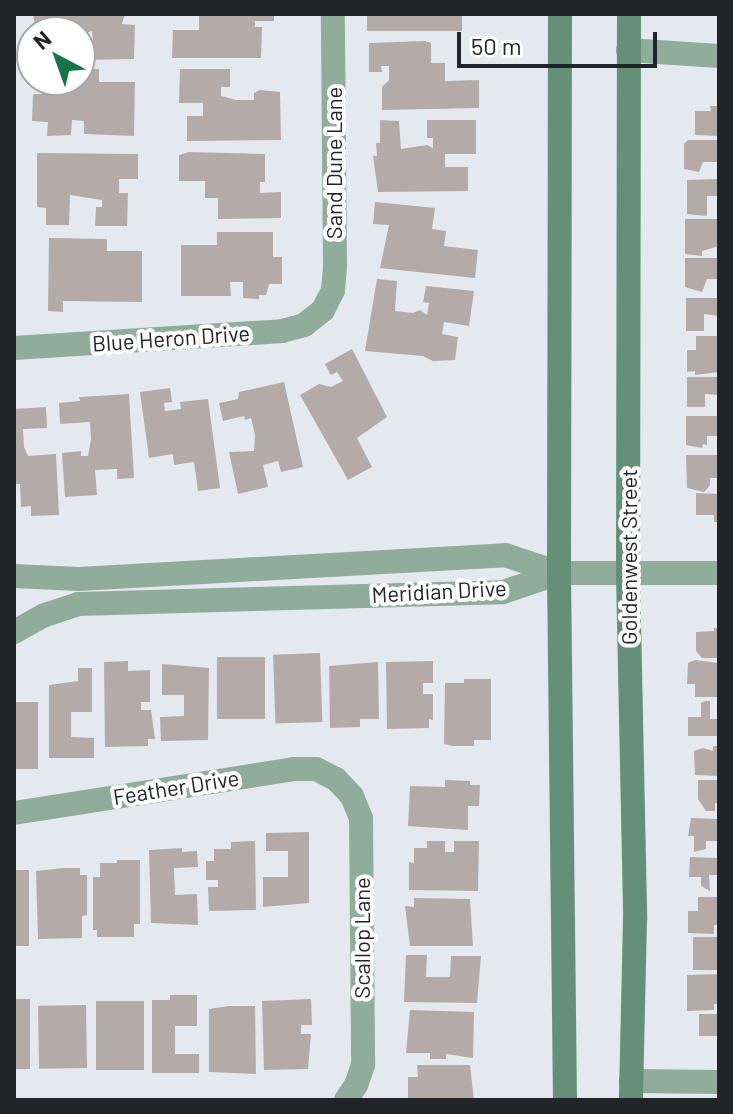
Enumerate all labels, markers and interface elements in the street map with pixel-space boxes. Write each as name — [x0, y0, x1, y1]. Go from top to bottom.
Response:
north arrow — [16, 16, 96, 96]
scale bar — [461, 16, 661, 66]
text: N — [28, 25, 56, 54]
text: 50 m — [471, 31, 522, 60]
street label: Sand Dune Lane — [321, 87, 347, 239]
street label: Blue Heron Drive — [91, 319, 251, 357]
street label: Goldenwest Street — [616, 469, 642, 645]
street label: Meridian Drive — [371, 574, 507, 608]
street label: Feather Drive — [111, 764, 241, 810]
street label: Scallop Lane — [349, 877, 375, 999]

